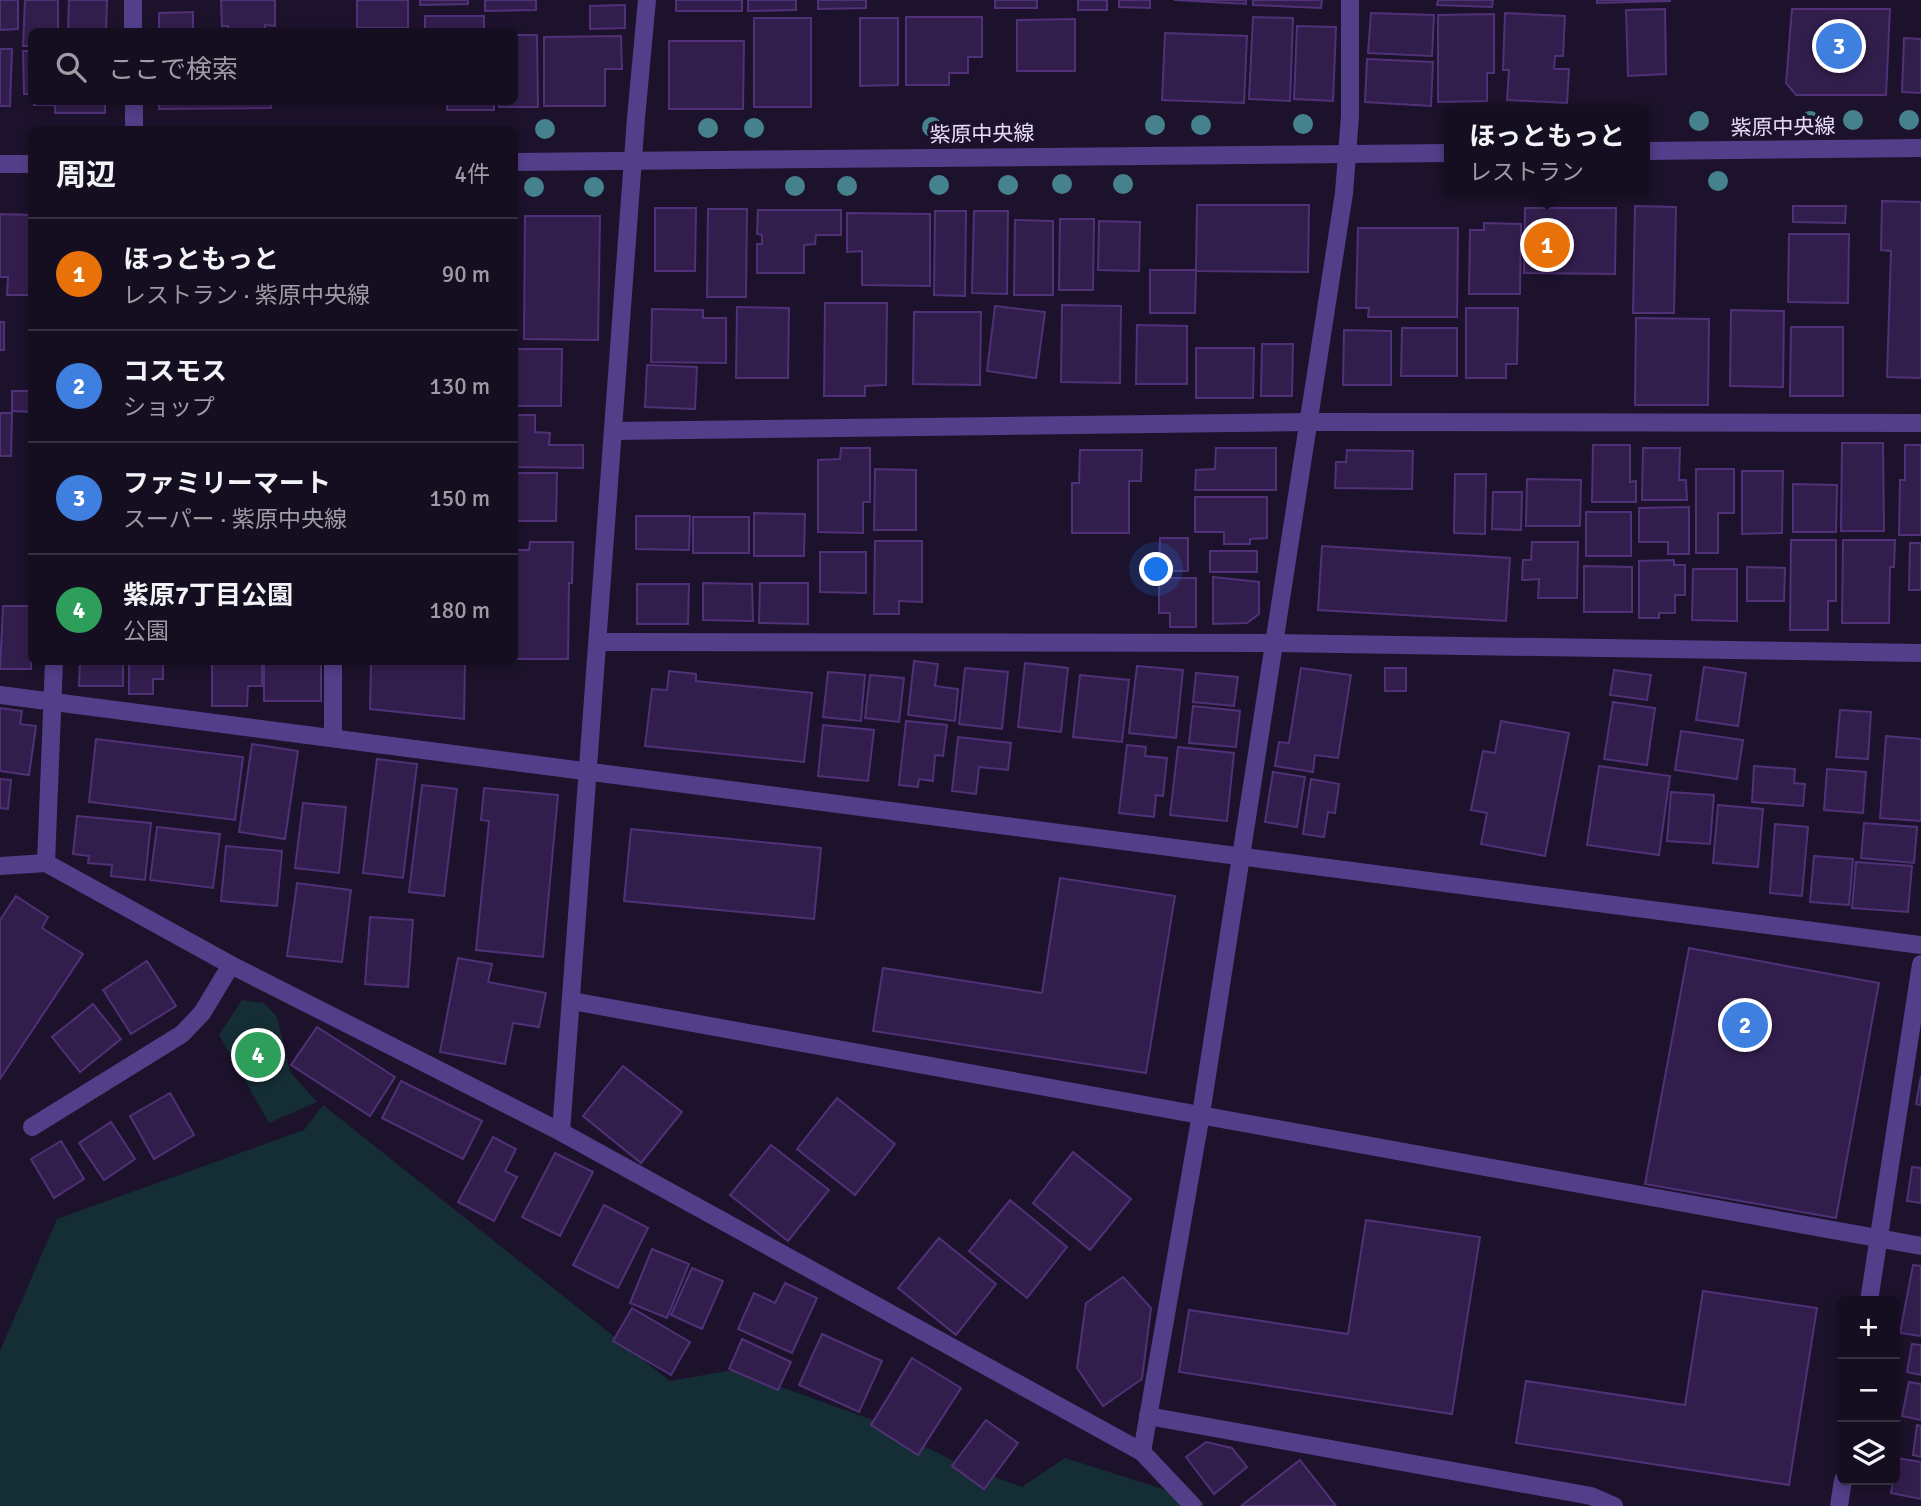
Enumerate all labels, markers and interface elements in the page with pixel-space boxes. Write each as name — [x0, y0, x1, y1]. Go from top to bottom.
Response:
pin: 3 — [1816, 20, 1862, 72]
search box — [28, 28, 518, 105]
icon: search — [52, 48, 90, 86]
text: ここで検索 — [108, 54, 238, 86]
popup — [1444, 105, 1650, 196]
street label: 紫原中央線 — [1730, 113, 1836, 141]
street label: 紫原中央線 — [929, 120, 1035, 148]
text: ほっともっと — [1469, 121, 1625, 153]
text: 周辺 — [56, 157, 116, 194]
text: レストラン — [1469, 158, 1584, 187]
text: 4件 — [455, 160, 490, 189]
pin: 1 — [1524, 219, 1570, 271]
text: ほっともっと — [123, 244, 279, 276]
text: 1 — [73, 260, 85, 289]
text: 90 m — [442, 260, 490, 289]
text: レストラン · 紫原中央線 — [123, 281, 370, 310]
text: コスモス — [123, 356, 227, 388]
text: 2 — [73, 372, 85, 401]
text: 130 m — [429, 372, 490, 401]
text: ショップ — [123, 393, 215, 422]
text: ファミリーマート — [123, 468, 331, 500]
text: 3 — [73, 484, 85, 513]
text: 150 m — [429, 484, 490, 513]
text: スーパー · 紫原中央線 — [123, 505, 347, 534]
your location — [1139, 552, 1173, 586]
text: 紫原7丁目公園 — [123, 580, 293, 612]
text: 4 — [73, 596, 85, 625]
text: 180 m — [429, 596, 490, 625]
text: 公園 — [123, 617, 169, 646]
pin: 2 — [1722, 999, 1768, 1051]
pin: 4 — [235, 1029, 281, 1081]
map controls — [1837, 1296, 1900, 1485]
button: + — [1837, 1296, 1900, 1359]
button: − — [1837, 1359, 1900, 1422]
button: layers — [1837, 1422, 1900, 1485]

